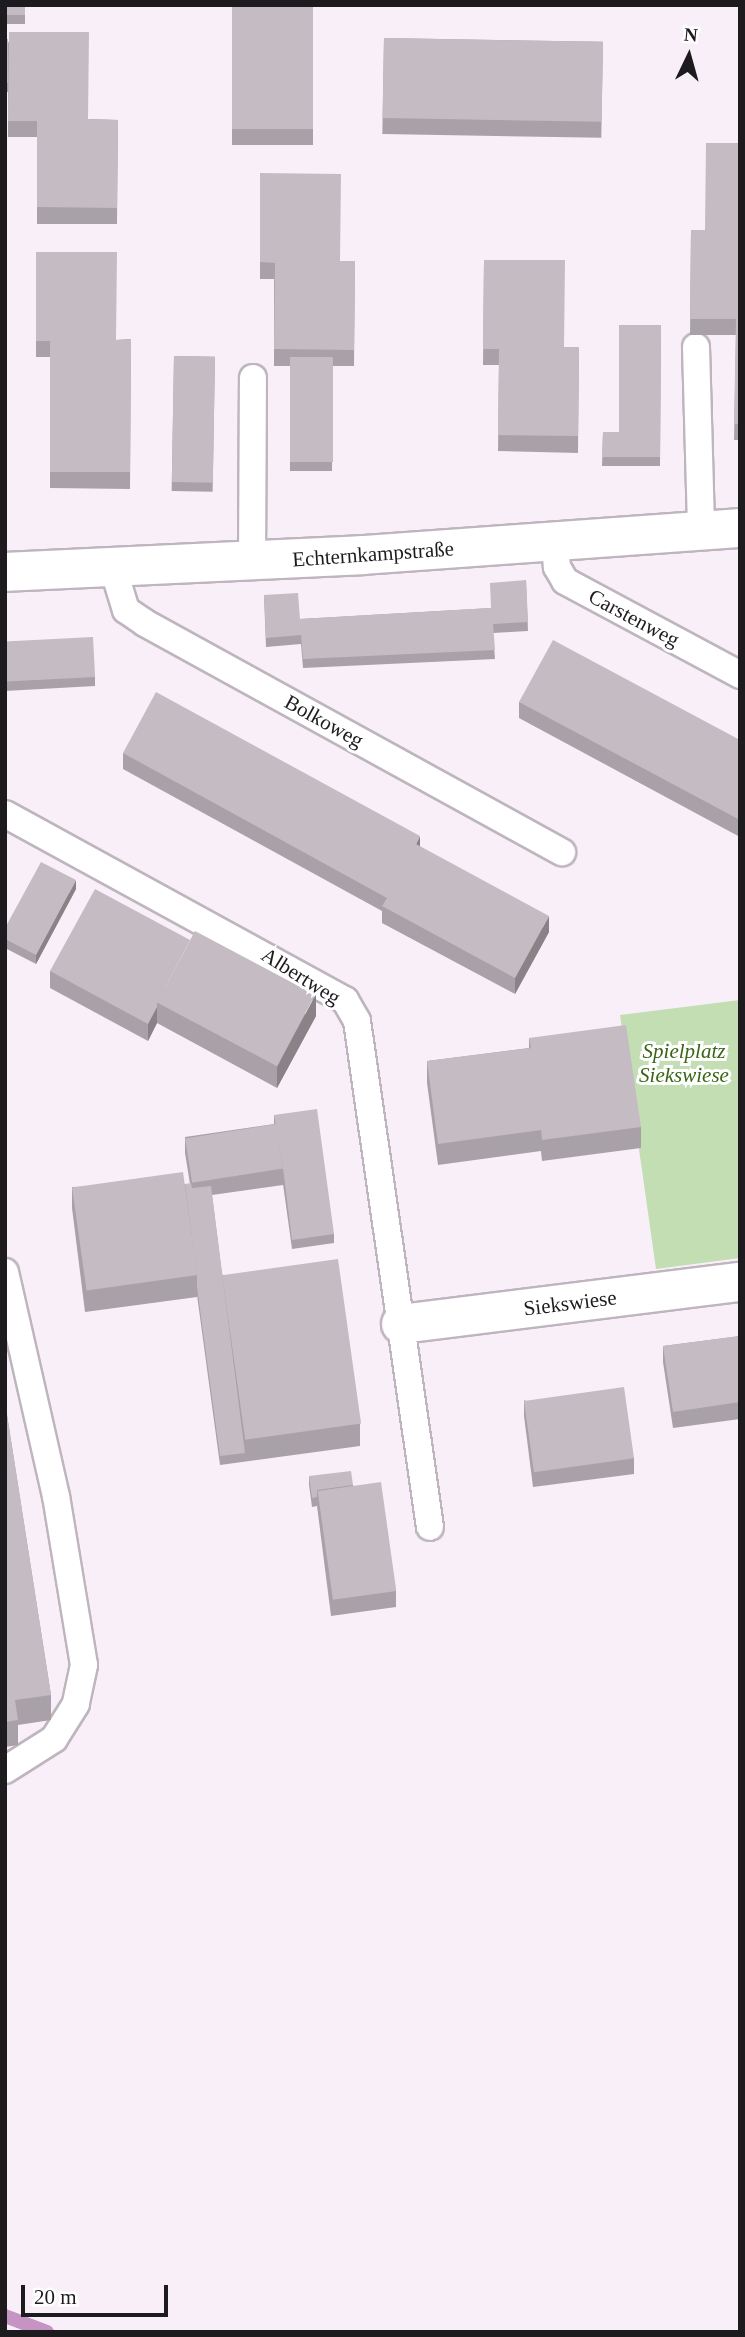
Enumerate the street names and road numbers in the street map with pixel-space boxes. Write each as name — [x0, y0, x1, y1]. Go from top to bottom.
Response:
street label: Echternkampstraße — [291, 536, 455, 572]
street label: Carstenweg — [584, 584, 684, 652]
street label: Bolkoweg — [280, 689, 368, 753]
street label: Albertweg — [257, 942, 345, 1010]
street label: Siekswiese — [522, 1285, 618, 1321]

